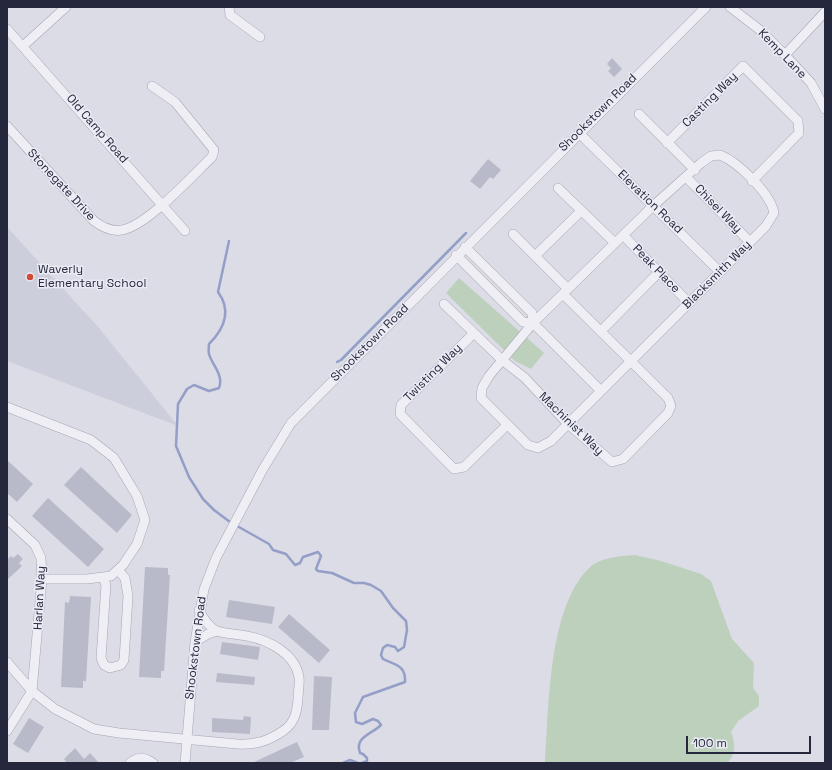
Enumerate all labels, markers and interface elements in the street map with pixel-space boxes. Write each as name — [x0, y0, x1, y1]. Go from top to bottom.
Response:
street label: Kemp Lane — [755, 26, 809, 82]
street label: Casting Way — [680, 70, 740, 130]
street label: Shookstown Road — [556, 71, 640, 155]
street label: Old Camp Road — [63, 91, 131, 167]
street label: Stonegate Drive — [24, 146, 98, 224]
street label: Elevation Road — [614, 167, 686, 237]
street label: Chisel Way — [691, 182, 745, 236]
street label: Blacksmith Way — [680, 238, 754, 312]
street label: Peak Place — [629, 242, 683, 296]
place label: Waverly Elementary School — [38, 263, 146, 291]
marker: Waverly Elementary School — [25, 272, 35, 282]
street label: Shookstown Road — [328, 301, 412, 385]
street label: Twisting Way — [401, 341, 465, 405]
street label: Machinist Way — [536, 390, 606, 458]
street label: Harlan Way — [31, 566, 49, 630]
street label: Shookstown Road — [183, 595, 209, 701]
scale bar — [688, 728, 813, 754]
text: 100 m — [693, 735, 727, 751]

